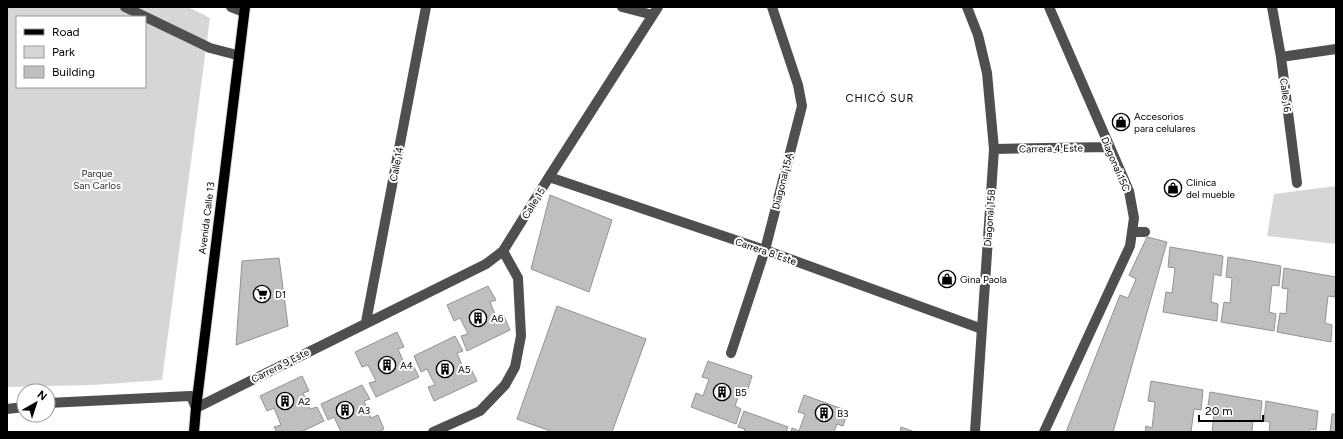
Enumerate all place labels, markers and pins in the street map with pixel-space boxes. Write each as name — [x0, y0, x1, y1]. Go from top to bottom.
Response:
place label: Accesorios para celulares — [1134, 110, 1196, 135]
shop icon: Accesorios para celulares — [1111, 112, 1131, 132]
place label: Clinica del mueble — [1186, 176, 1236, 201]
shop icon: Clinica del mueble — [1163, 178, 1183, 198]
shop icon: Gina Paola — [937, 269, 957, 289]
place label: Gina Paola — [960, 273, 1007, 286]
supermarket icon: D1 — [252, 284, 272, 304]
place label: D1 — [275, 288, 286, 301]
building icon: A6 — [468, 308, 488, 328]
place label: A6 — [491, 312, 504, 325]
building icon: A4 — [377, 355, 397, 375]
place label: A4 — [400, 359, 413, 372]
building icon: A5 — [435, 359, 455, 379]
place label: A5 — [458, 363, 471, 376]
building icon: B5 — [712, 382, 732, 402]
place label: B5 — [735, 386, 747, 399]
building icon: A2 — [275, 391, 295, 411]
place label: A2 — [298, 395, 310, 408]
building icon: A3 — [335, 400, 355, 420]
building icon: B3 — [814, 403, 834, 423]
place label: A3 — [358, 404, 370, 417]
place label: B3 — [837, 407, 849, 420]

